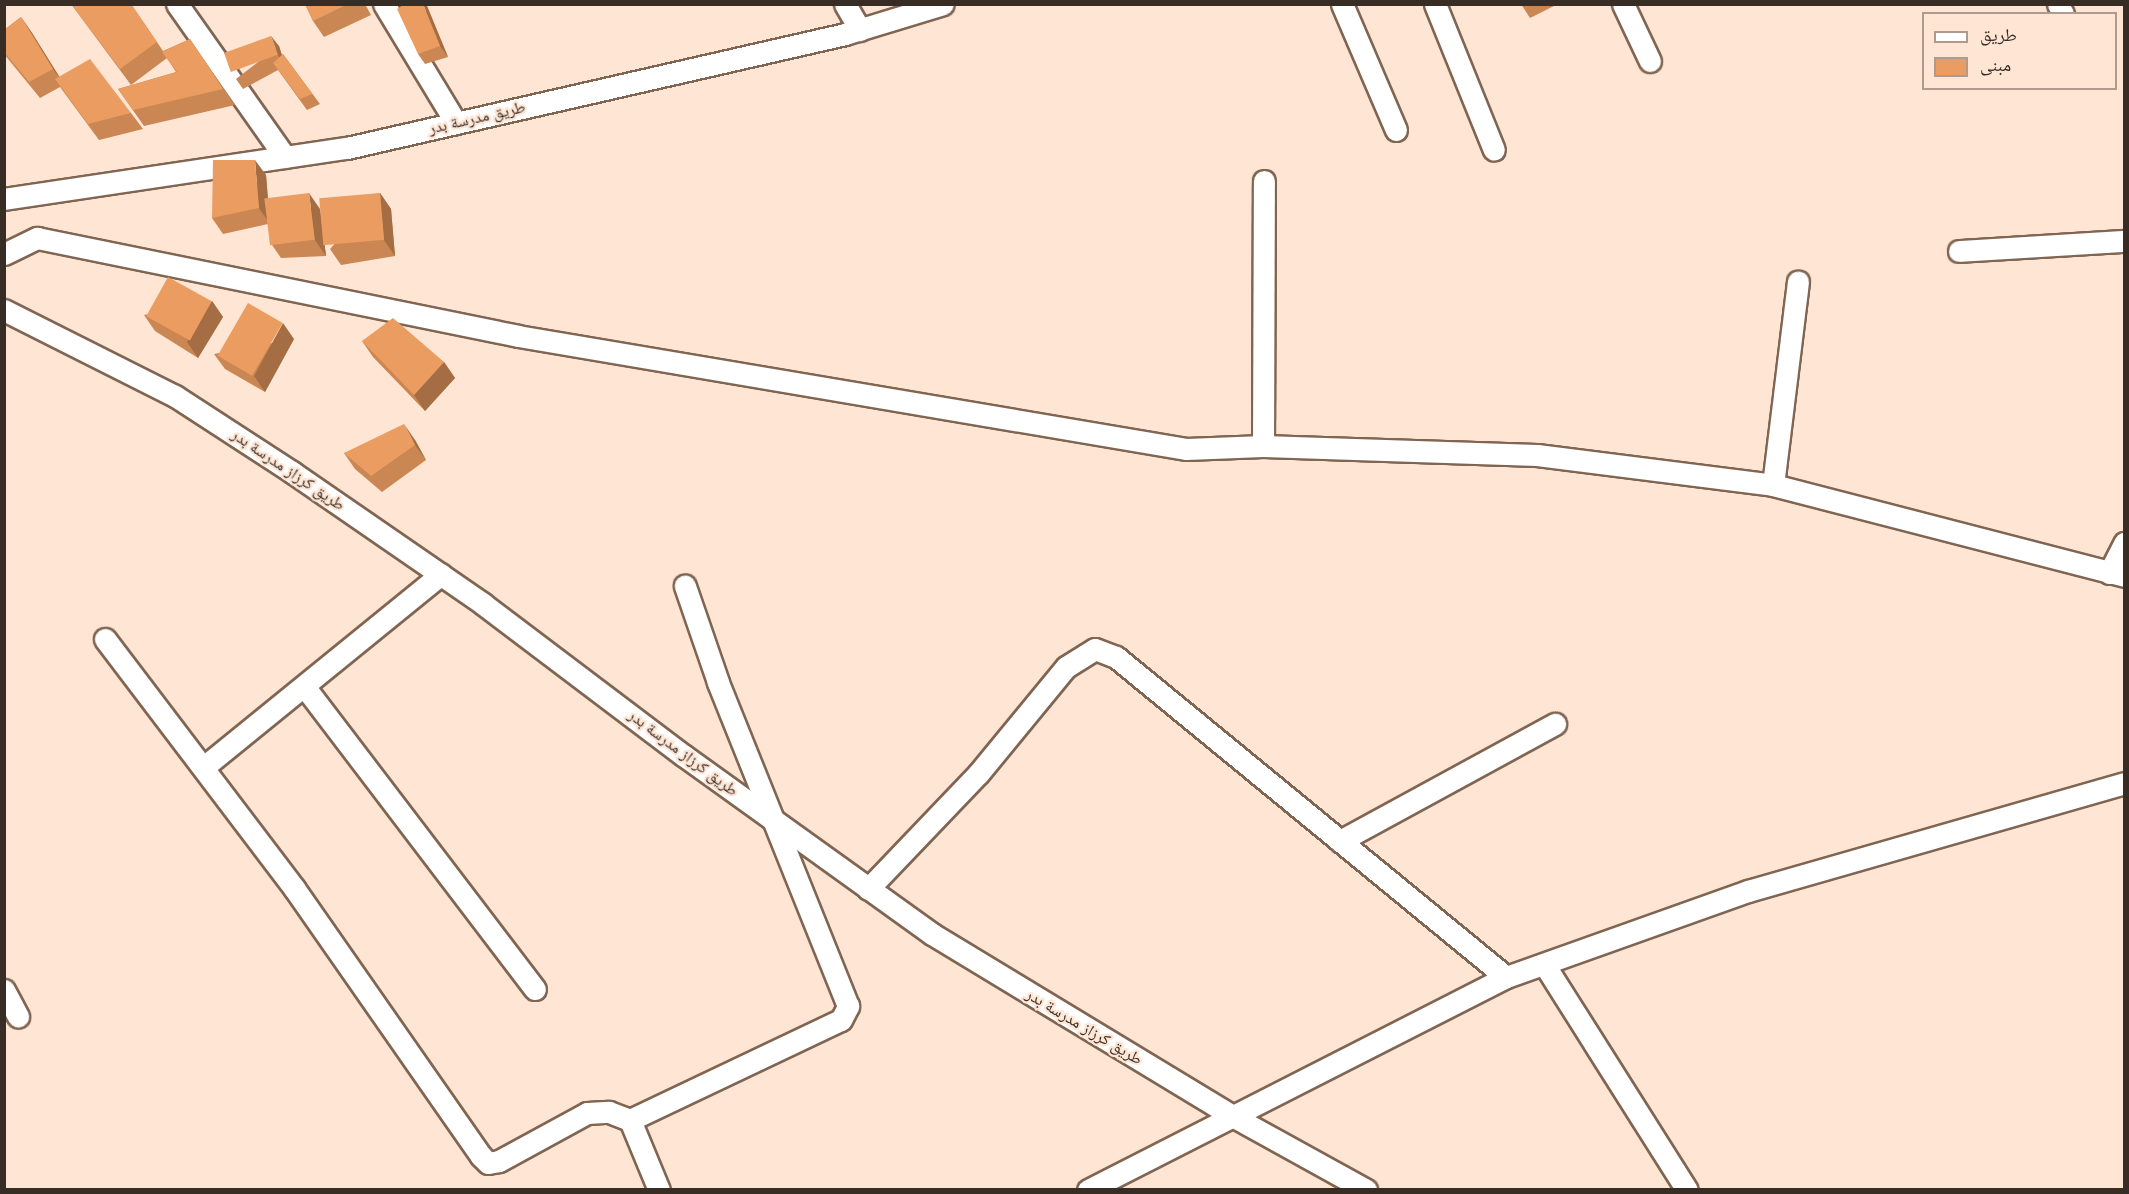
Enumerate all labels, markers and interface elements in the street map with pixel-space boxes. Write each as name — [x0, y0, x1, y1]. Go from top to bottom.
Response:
legend — [1922, 12, 2117, 90]
text: طريق — [1980, 25, 2017, 45]
text: مبنى — [1980, 55, 2011, 75]
street label: طريق مدرسة بدر — [427, 98, 527, 138]
street label: طريق كرزاز مدرسة بدر — [228, 425, 348, 515]
street label: طريق كرزاز مدرسة بدر — [624, 706, 742, 800]
street label: طريق كرزاز مدرسة بدر — [1022, 985, 1146, 1069]

